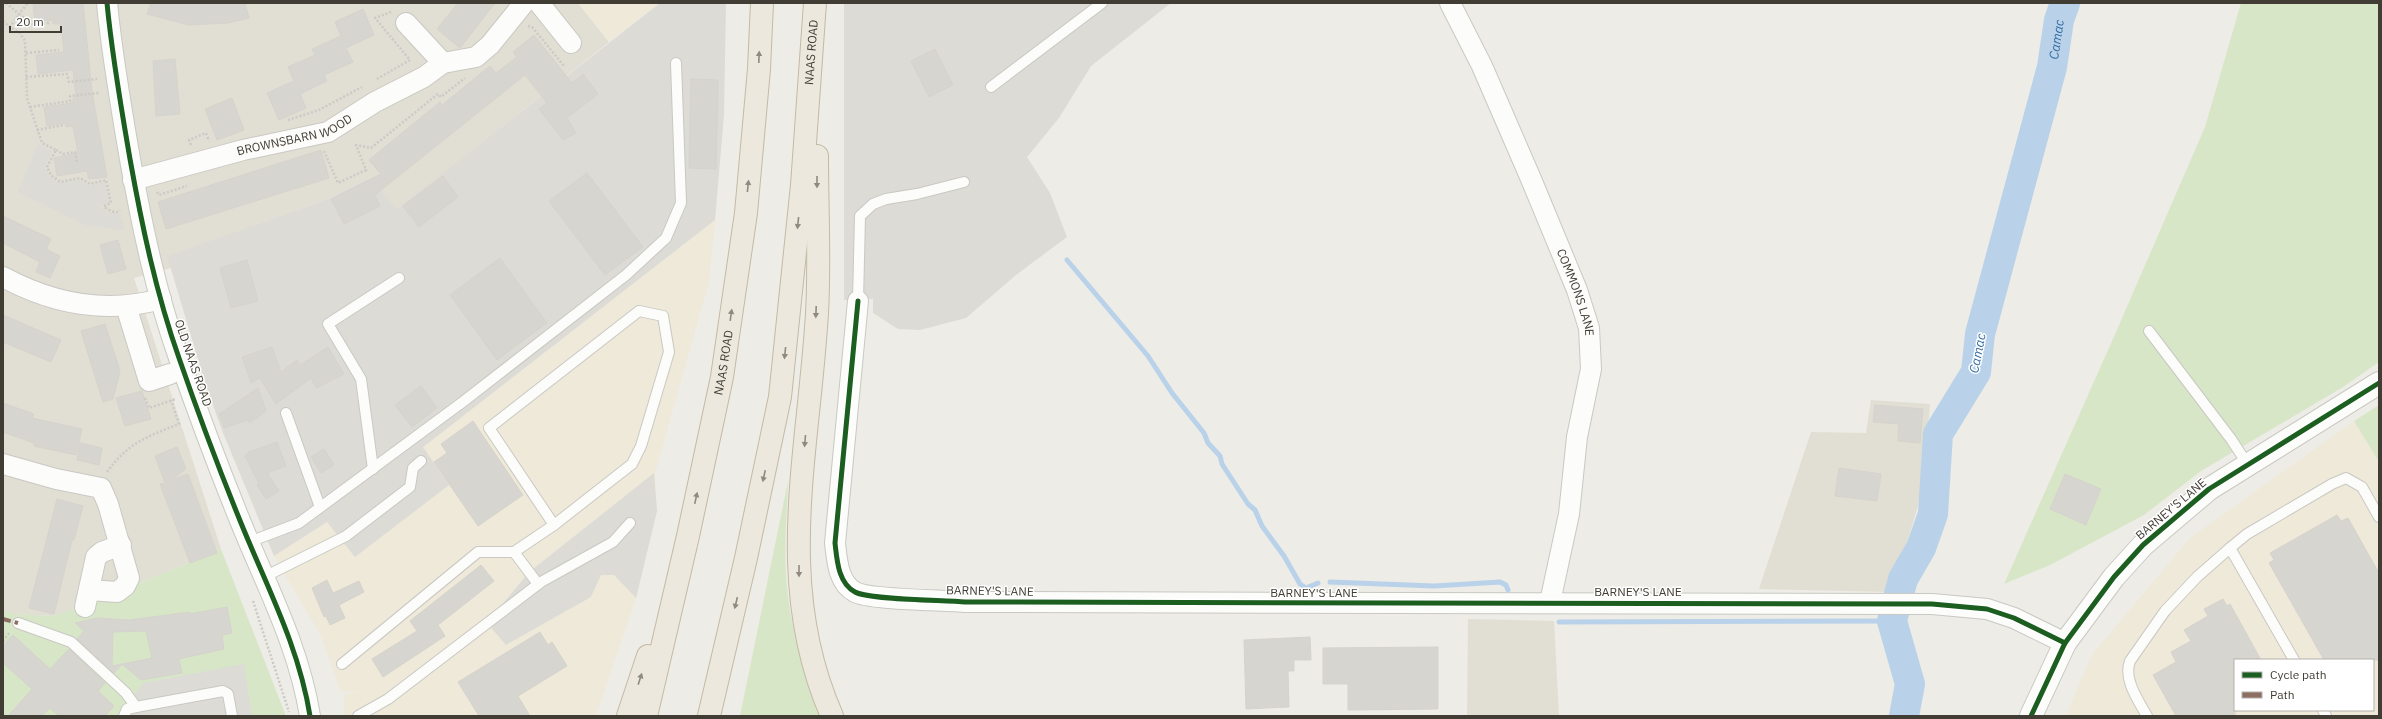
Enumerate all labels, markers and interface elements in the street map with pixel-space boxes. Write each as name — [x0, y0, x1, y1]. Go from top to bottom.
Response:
scale bar — [10, 8, 61, 34]
text: 20 m — [16, 14, 44, 29]
water label: Camac — [2045, 18, 2068, 61]
street label: NAAS ROAD — [801, 19, 821, 85]
one-way arrow — [756, 51, 763, 63]
street label: BROWNSBARN WOOD — [235, 111, 355, 158]
one-way arrow — [814, 176, 820, 189]
one-way arrow — [745, 180, 752, 192]
one-way arrow — [795, 217, 801, 229]
street label: COMMONS LANE — [1554, 247, 1597, 336]
one-way arrow — [813, 306, 820, 318]
one-way arrow — [728, 309, 734, 321]
street label: OLD NAAS ROAD — [172, 317, 215, 408]
street label: NAAS ROAD — [710, 329, 736, 396]
water label: Camac — [1965, 331, 1990, 374]
one-way arrow — [782, 347, 788, 359]
one-way arrow — [802, 435, 808, 447]
one-way arrow — [760, 470, 766, 482]
street label: BARNEY'S LANE — [2132, 475, 2209, 543]
one-way arrow — [694, 492, 700, 504]
one-way arrow — [796, 565, 802, 578]
street label: BARNEY'S LANE — [946, 582, 1034, 599]
street label: BARNEY'S LANE — [1594, 584, 1682, 599]
street label: BARNEY'S LANE — [1270, 585, 1358, 600]
one-way arrow — [732, 597, 738, 609]
legend — [2234, 659, 2374, 711]
text: Cycle path — [2270, 667, 2327, 682]
one-way arrow — [637, 673, 643, 685]
text: Path — [2270, 687, 2295, 702]

